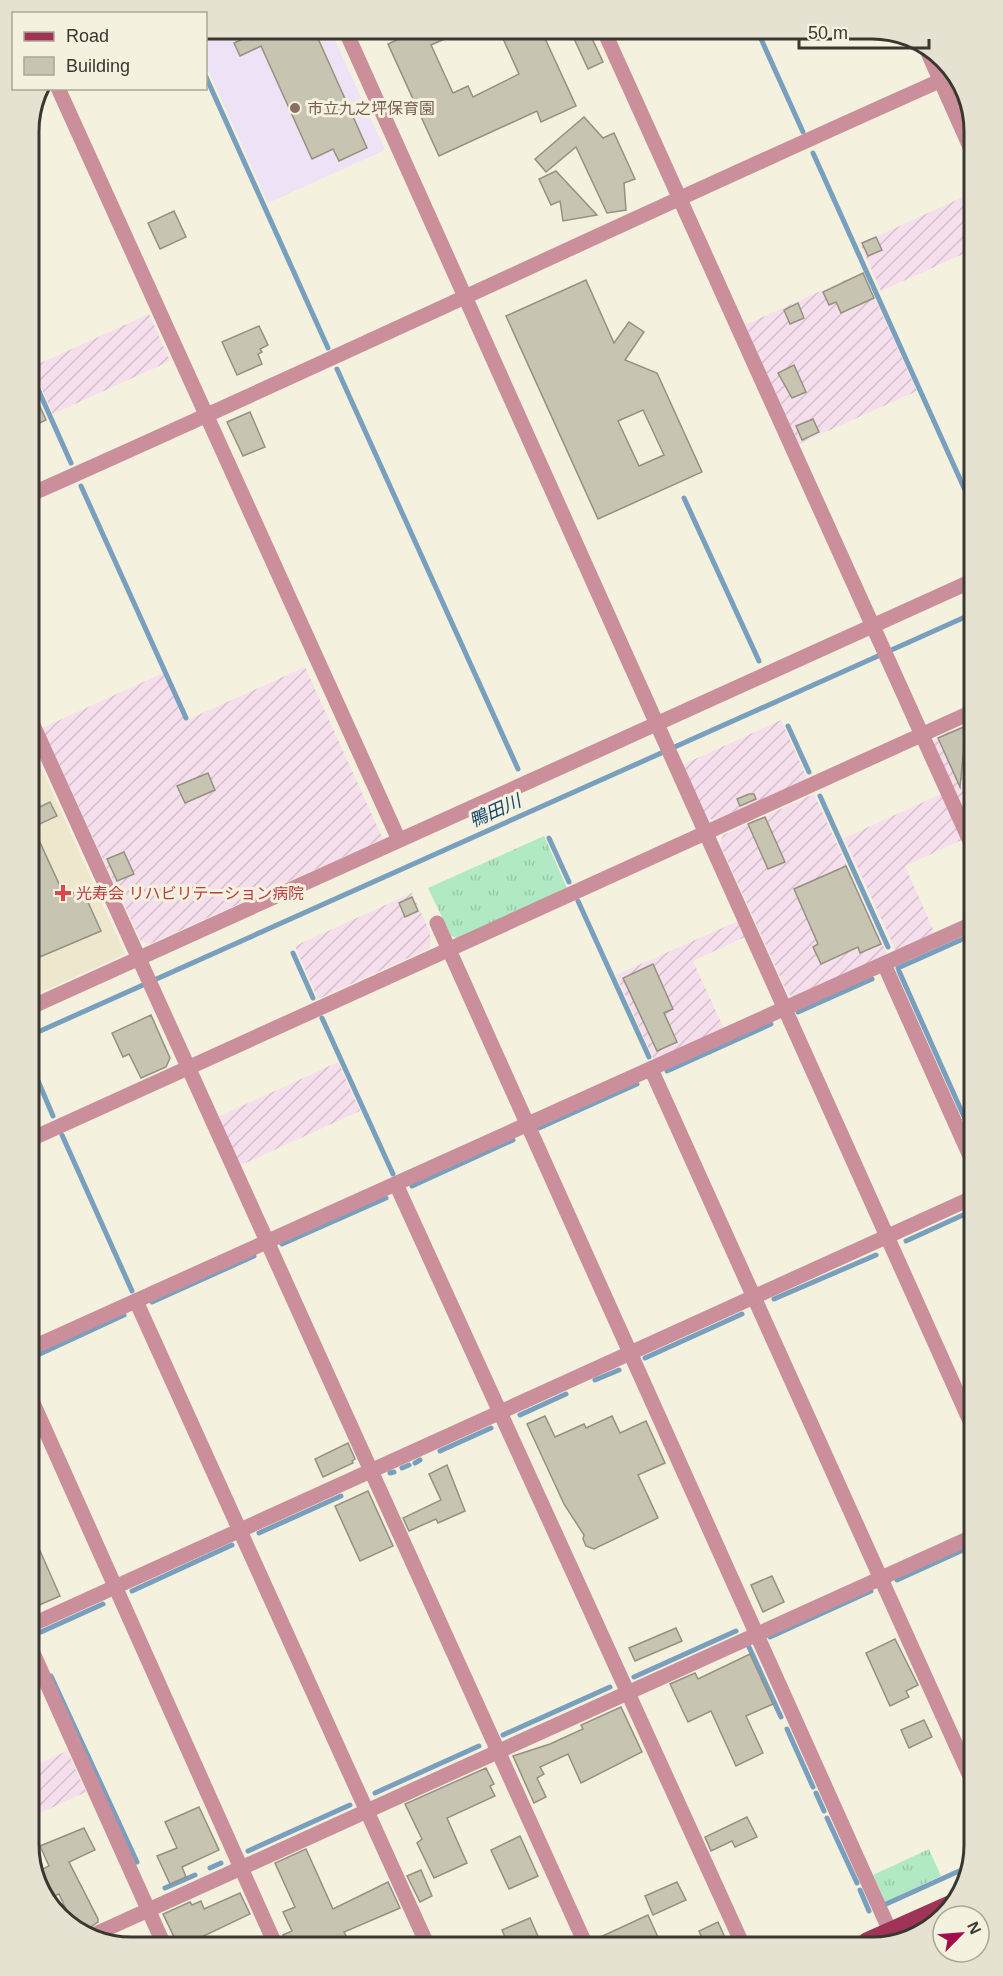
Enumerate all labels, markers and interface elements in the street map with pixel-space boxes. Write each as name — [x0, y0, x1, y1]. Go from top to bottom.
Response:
legend — [12, 12, 207, 90]
scale bar — [799, 12, 930, 50]
text: 50 m — [808, 23, 848, 43]
text: Road — [66, 26, 109, 46]
text: Building — [66, 56, 130, 76]
place label: 市立九之坪保育園 — [307, 100, 435, 117]
marker: 市立九之坪保育園 — [288, 101, 302, 115]
water label: 鴨田川 — [466, 790, 526, 831]
marker: 光寿会 リハビリテーション病院 — [54, 884, 72, 902]
place label: 光寿会 リハビリテーション病院 — [76, 885, 304, 902]
north arrow — [931, 1904, 991, 1964]
text: N — [964, 1919, 984, 1937]

